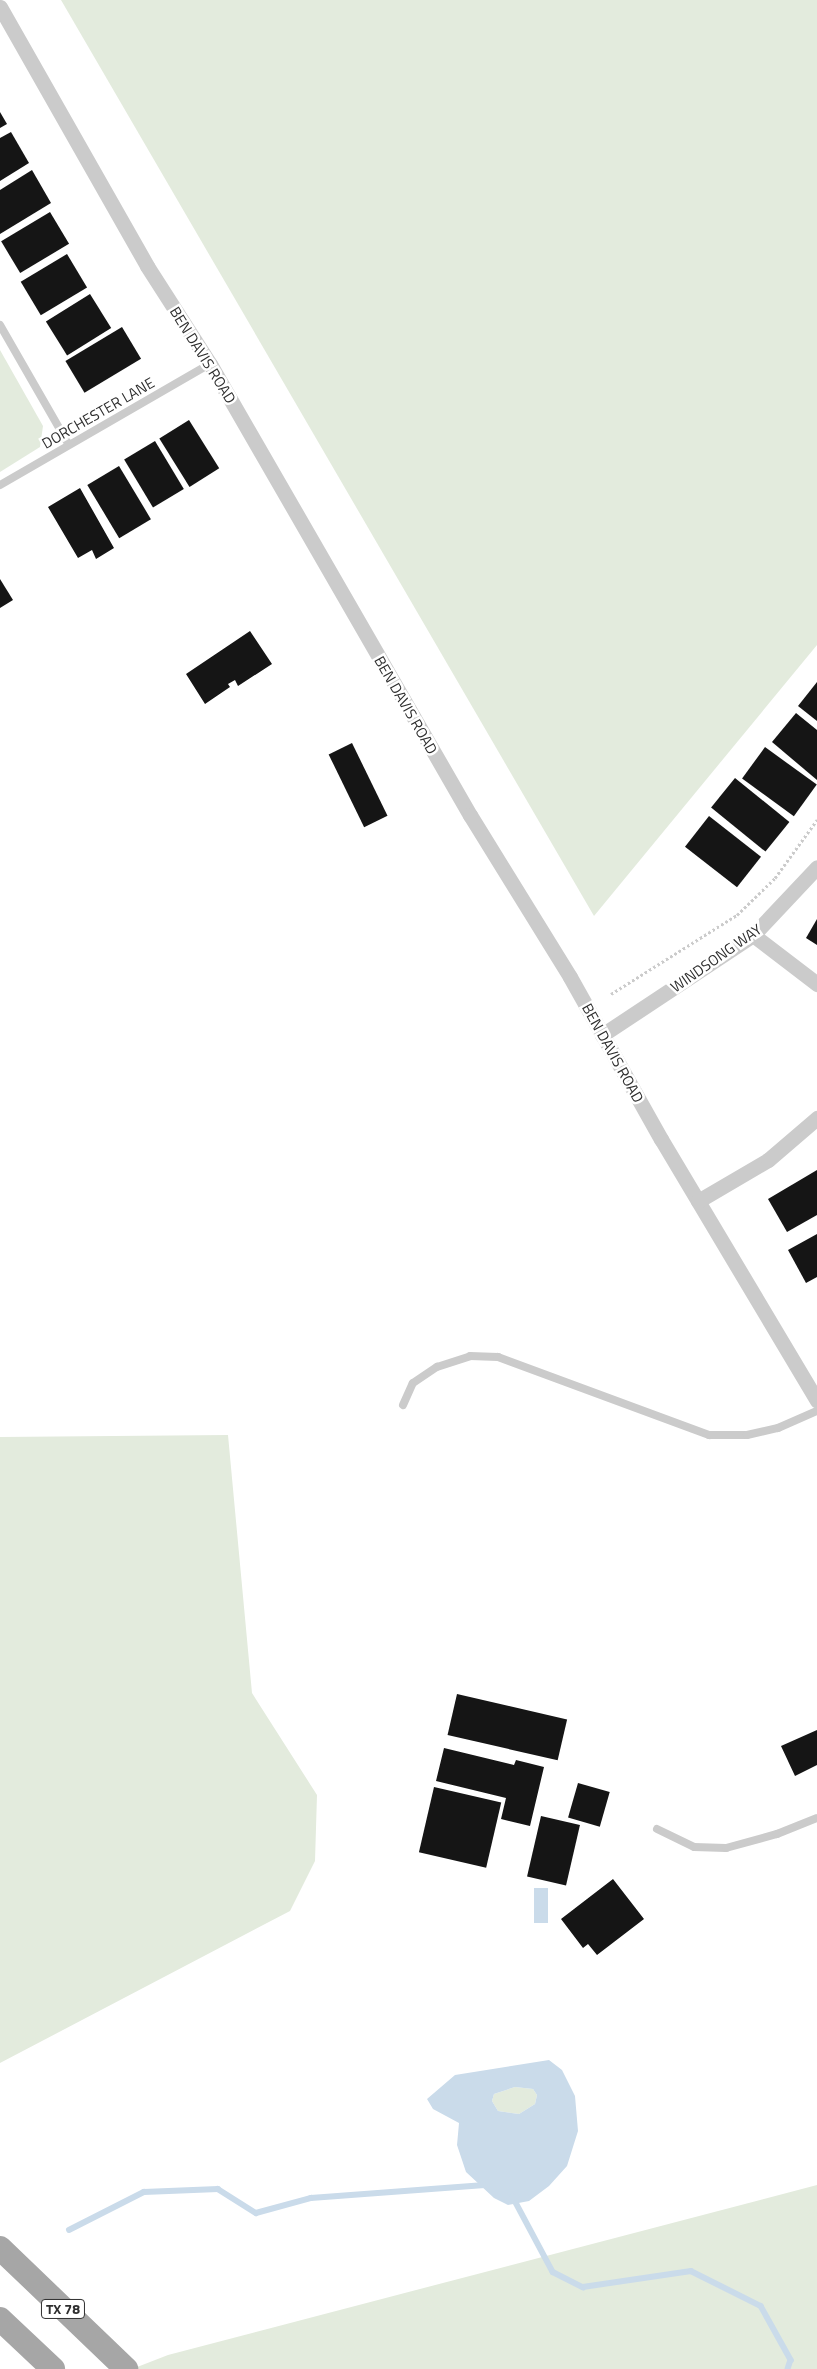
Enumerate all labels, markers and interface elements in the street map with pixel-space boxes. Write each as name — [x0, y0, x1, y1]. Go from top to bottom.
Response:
street label: BEN DAVIS ROAD — [166, 303, 240, 407]
street label: DORCHESTER LANE — [39, 374, 157, 452]
street label: BEN DAVIS ROAD — [371, 653, 441, 757]
street label: WINDSONG WAY — [667, 920, 765, 996]
street label: BEN DAVIS ROAD — [578, 1000, 648, 1106]
road number: TX 78 — [40, 2298, 86, 2320]

